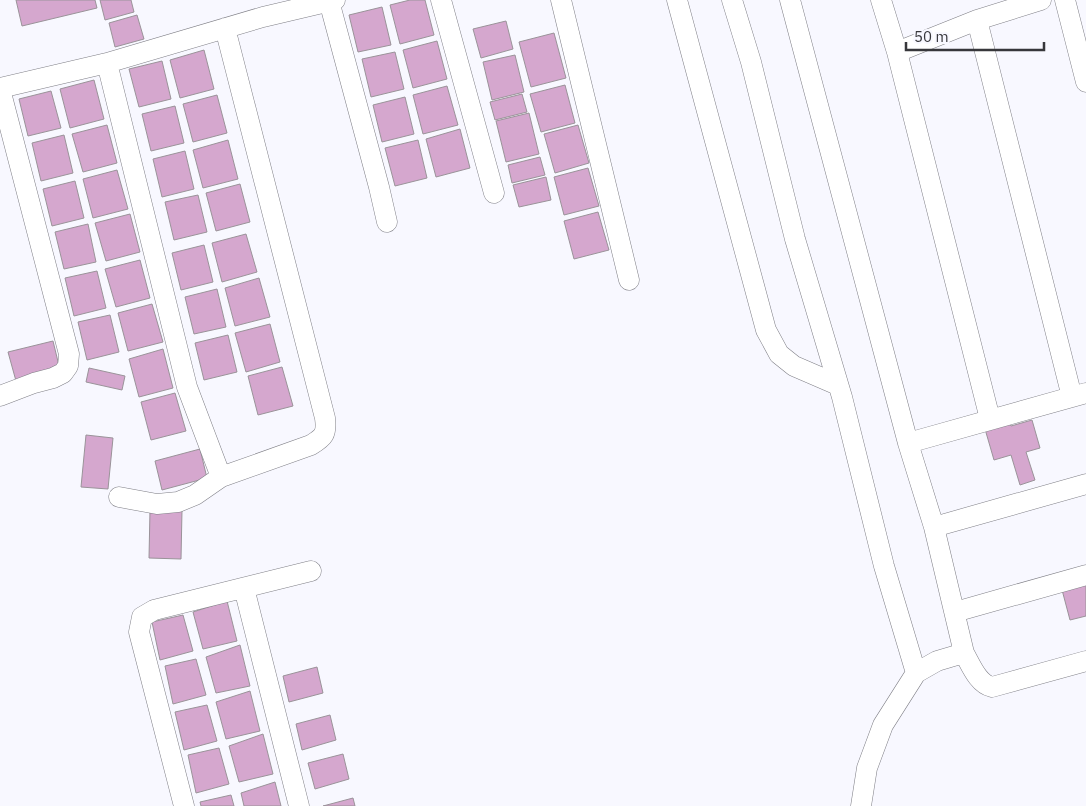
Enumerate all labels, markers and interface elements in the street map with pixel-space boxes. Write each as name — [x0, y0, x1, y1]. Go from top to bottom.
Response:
scale bar — [906, 20, 1044, 52]
text: 50 m — [914, 27, 949, 46]

